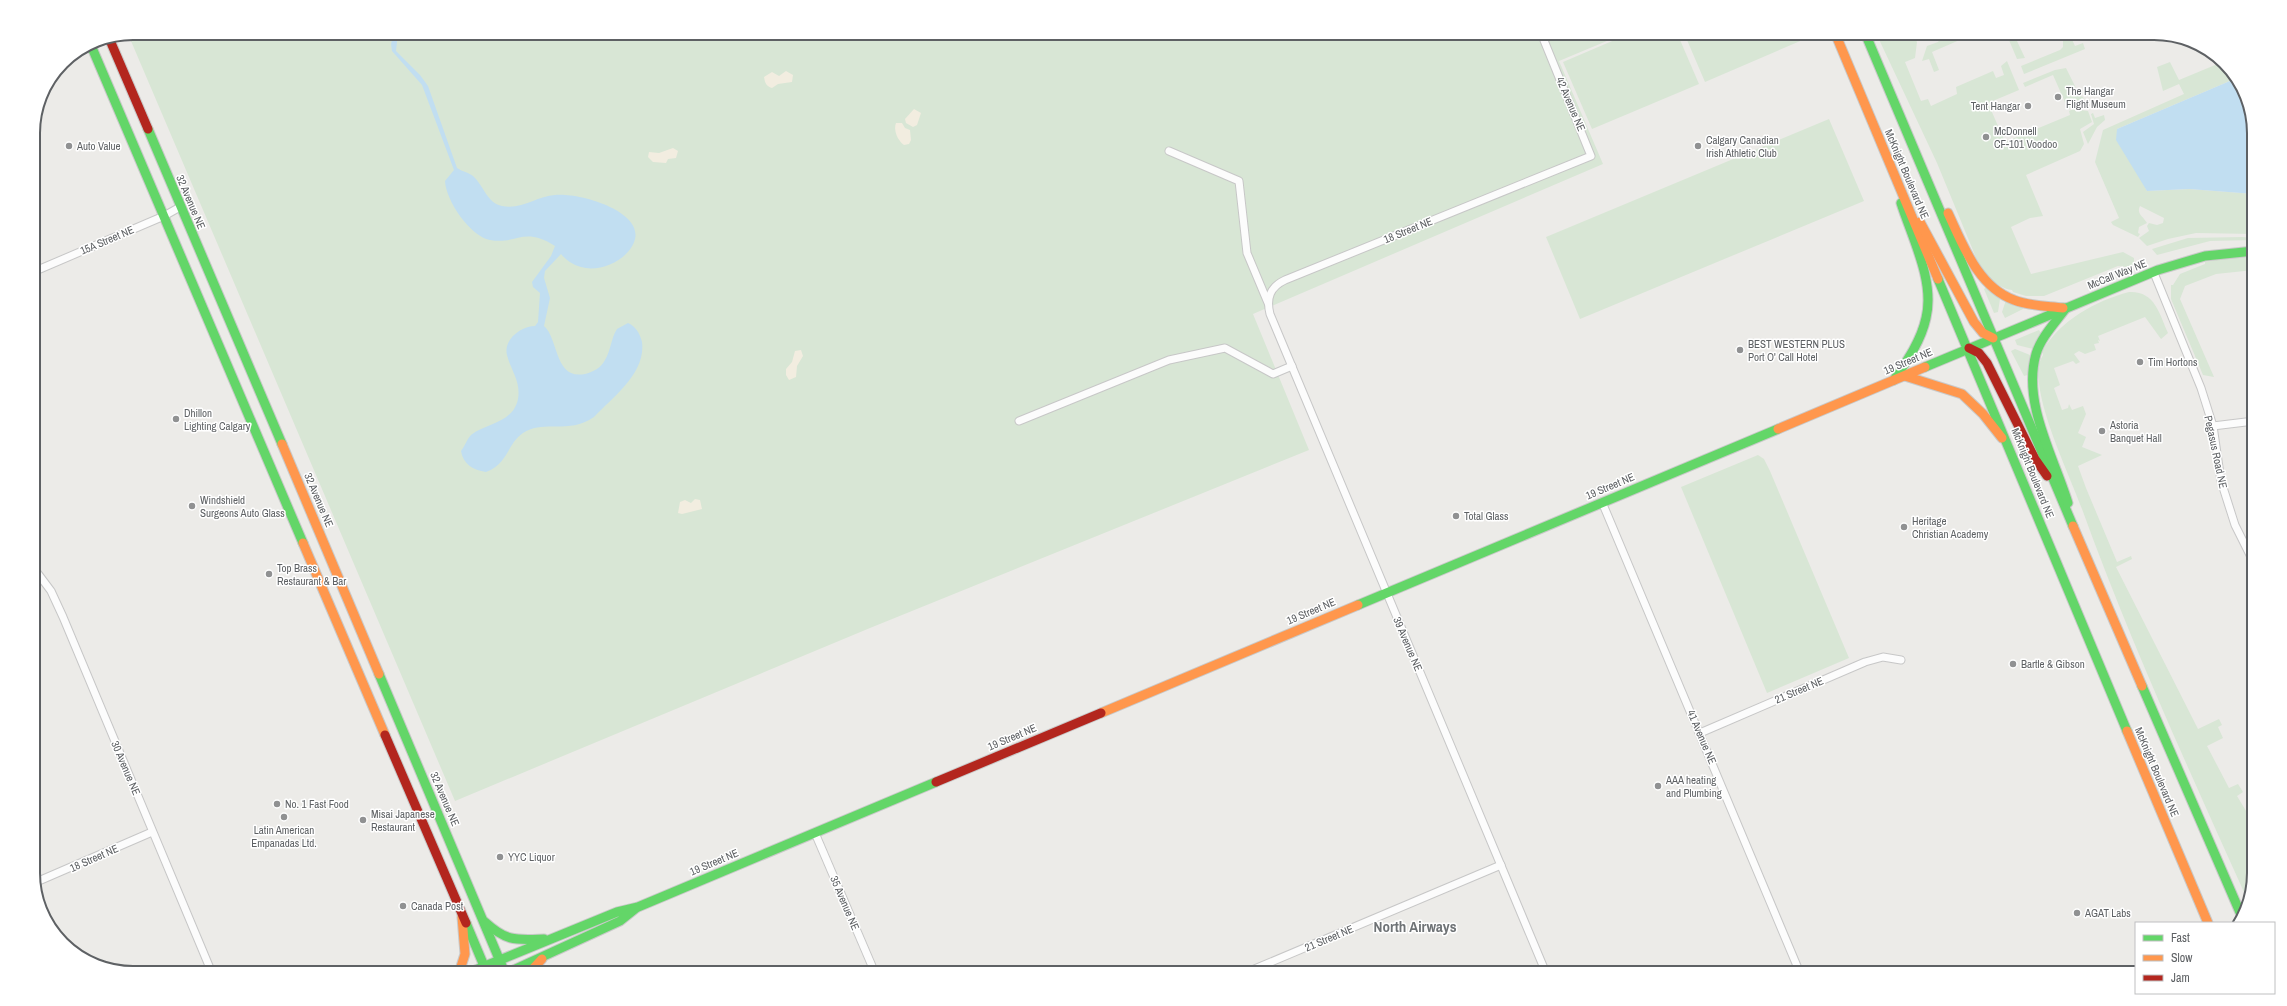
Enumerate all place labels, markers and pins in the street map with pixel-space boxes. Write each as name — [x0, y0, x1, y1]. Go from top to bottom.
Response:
place label: The Hangar Flight Museum — [2066, 84, 2126, 111]
marker: The Hangar Flight Museum — [2053, 92, 2063, 102]
place label: Tent Hangar — [1971, 99, 2020, 113]
marker: Tent Hangar — [2023, 101, 2033, 111]
place label: McDonnell CF-101 Voodoo — [1994, 124, 2057, 151]
marker: McDonnell CF-101 Voodoo — [1981, 132, 1991, 142]
place label: Calgary Canadian Irish Athletic Club — [1706, 133, 1779, 160]
place label: Auto Value — [76, 139, 120, 153]
marker: Auto Value — [64, 141, 74, 151]
marker: Calgary Canadian Irish Athletic Club — [1693, 141, 1703, 151]
place label: BEST WESTERN PLUS Port O' Call Hotel — [1748, 337, 1845, 364]
marker: BEST WESTERN PLUS Port O' Call Hotel — [1735, 345, 1745, 355]
place label: Tim Hortons — [2148, 355, 2198, 369]
marker: Tim Hortons — [2135, 357, 2145, 367]
place label: Dhillon Lighting Calgary — [184, 406, 251, 433]
marker: Dhillon Lighting Calgary — [171, 414, 181, 424]
place label: Astoria Banquet Hall — [2109, 418, 2162, 445]
marker: Astoria Banquet Hall — [2097, 426, 2107, 436]
place label: Windshield Surgeons Auto Glass — [200, 493, 285, 520]
marker: Windshield Surgeons Auto Glass — [187, 501, 197, 511]
place label: Total Glass — [1464, 509, 1509, 523]
marker: Total Glass — [1451, 511, 1461, 521]
place label: Heritage Christian Academy — [1912, 514, 1989, 541]
marker: Heritage Christian Academy — [1899, 522, 1909, 532]
place label: Top Brass Restaurant & Bar — [277, 561, 346, 588]
marker: Top Brass Restaurant & Bar — [264, 569, 274, 579]
place label: Bartle & Gibson — [2021, 657, 2085, 671]
marker: Bartle & Gibson — [2008, 659, 2018, 669]
place label: AAA heating and Plumbing — [1665, 773, 1722, 800]
marker: AAA heating and Plumbing — [1653, 781, 1663, 791]
place label: No. 1 Fast Food — [285, 797, 349, 811]
marker: No. 1 Fast Food — [272, 799, 282, 809]
place label: Misai Japanese Restaurant — [371, 807, 435, 834]
marker: Latin American Empanadas Ltd. — [279, 812, 289, 822]
marker: Misai Japanese Restaurant — [358, 815, 368, 825]
place label: Latin American Empanadas Ltd. — [251, 823, 317, 850]
place label: YYC Liquor — [508, 850, 555, 864]
marker: YYC Liquor — [495, 852, 505, 862]
place label: Canada Post — [411, 899, 464, 913]
marker: Canada Post — [398, 901, 408, 911]
place label: AGAT Labs — [2084, 906, 2131, 920]
marker: AGAT Labs — [2072, 908, 2082, 918]

